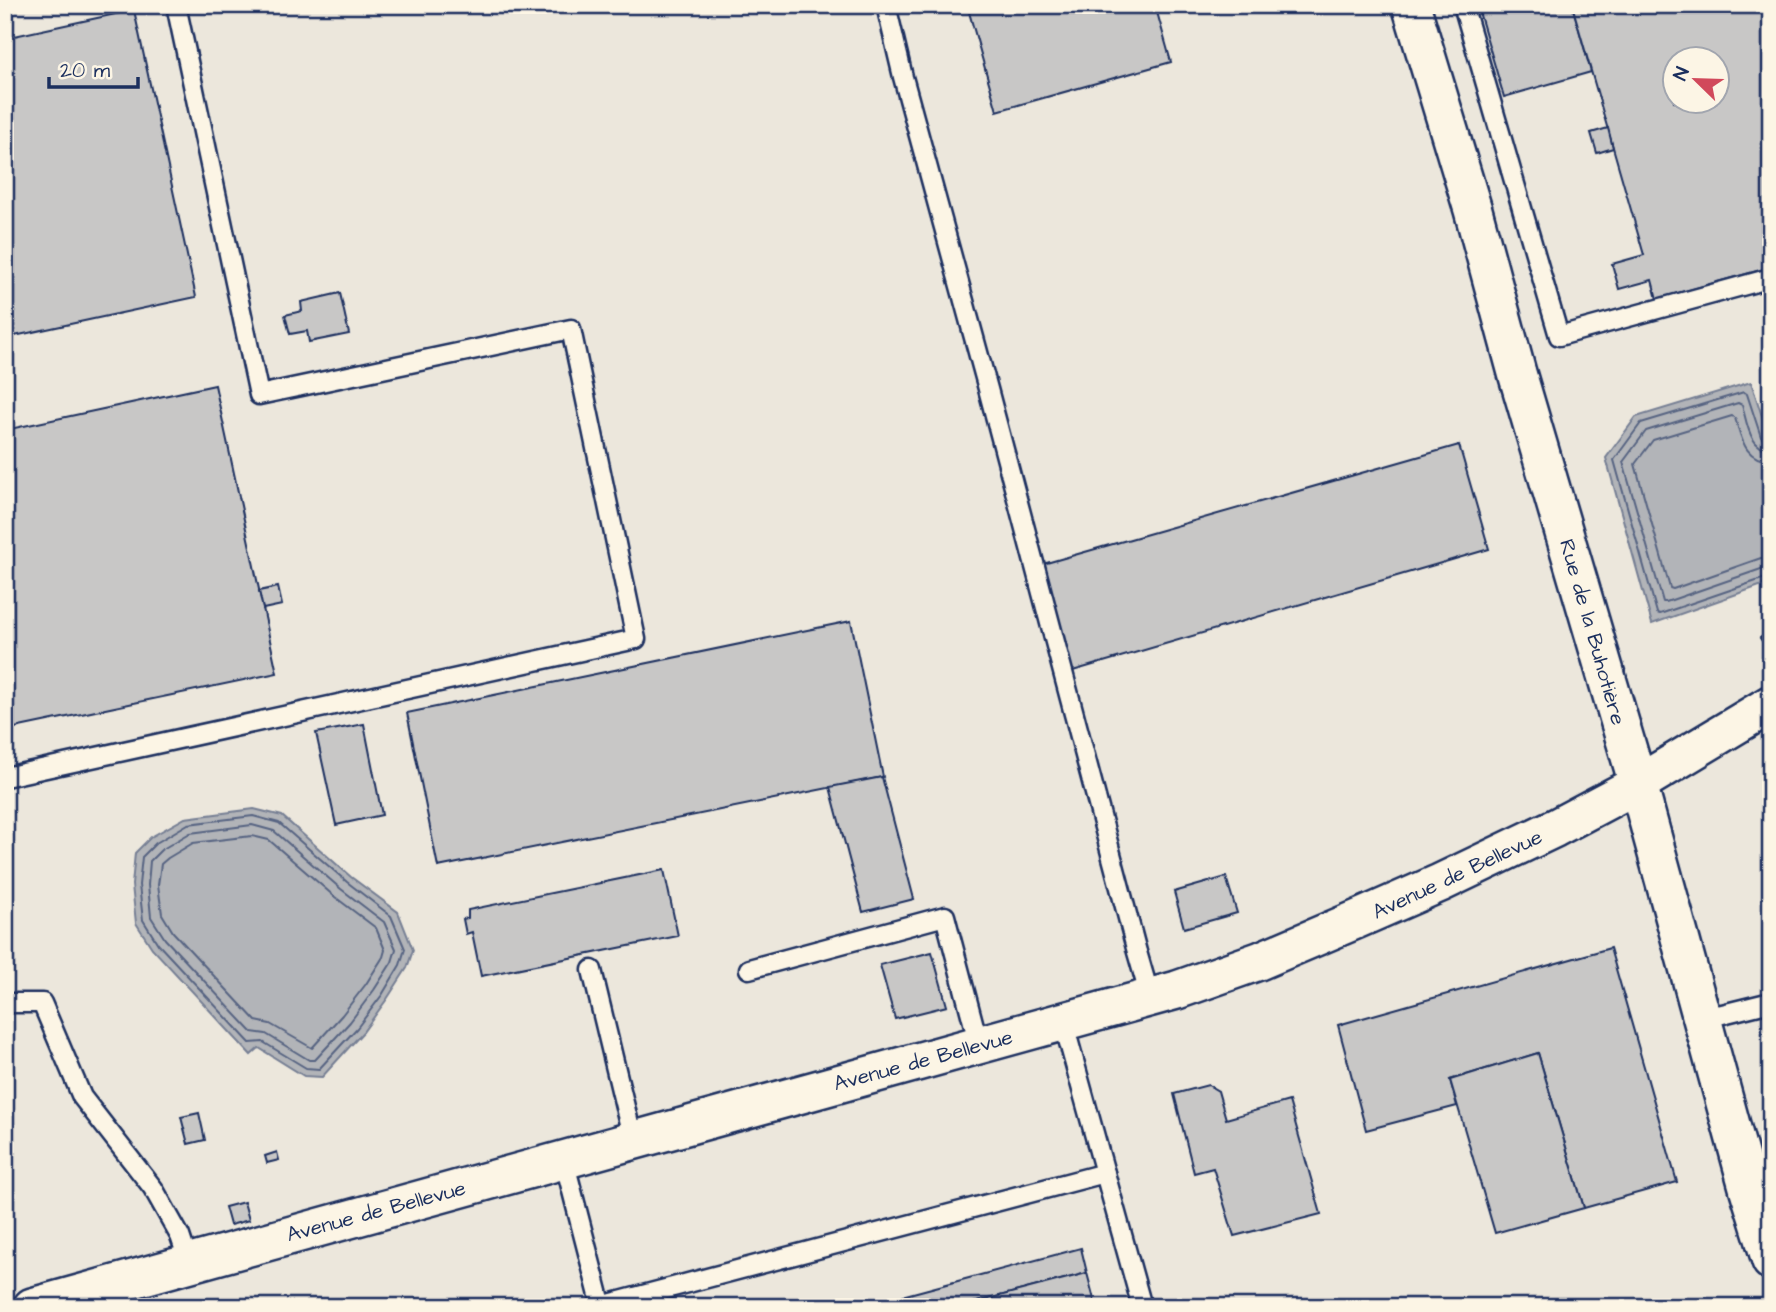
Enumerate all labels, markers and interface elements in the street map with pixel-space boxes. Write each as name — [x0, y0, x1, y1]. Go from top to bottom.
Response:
scale bar — [49, 46, 138, 90]
north arrow — [1660, 46, 1730, 116]
text: 20 m — [60, 56, 111, 85]
text: N — [1667, 63, 1697, 85]
street label: Rue de la Buhotière — [1552, 536, 1633, 728]
street label: Avenue de Bellevue — [1368, 822, 1547, 927]
street label: Avenue de Bellevue — [830, 1023, 1016, 1098]
street label: Avenue de Bellevue — [283, 1174, 469, 1249]

